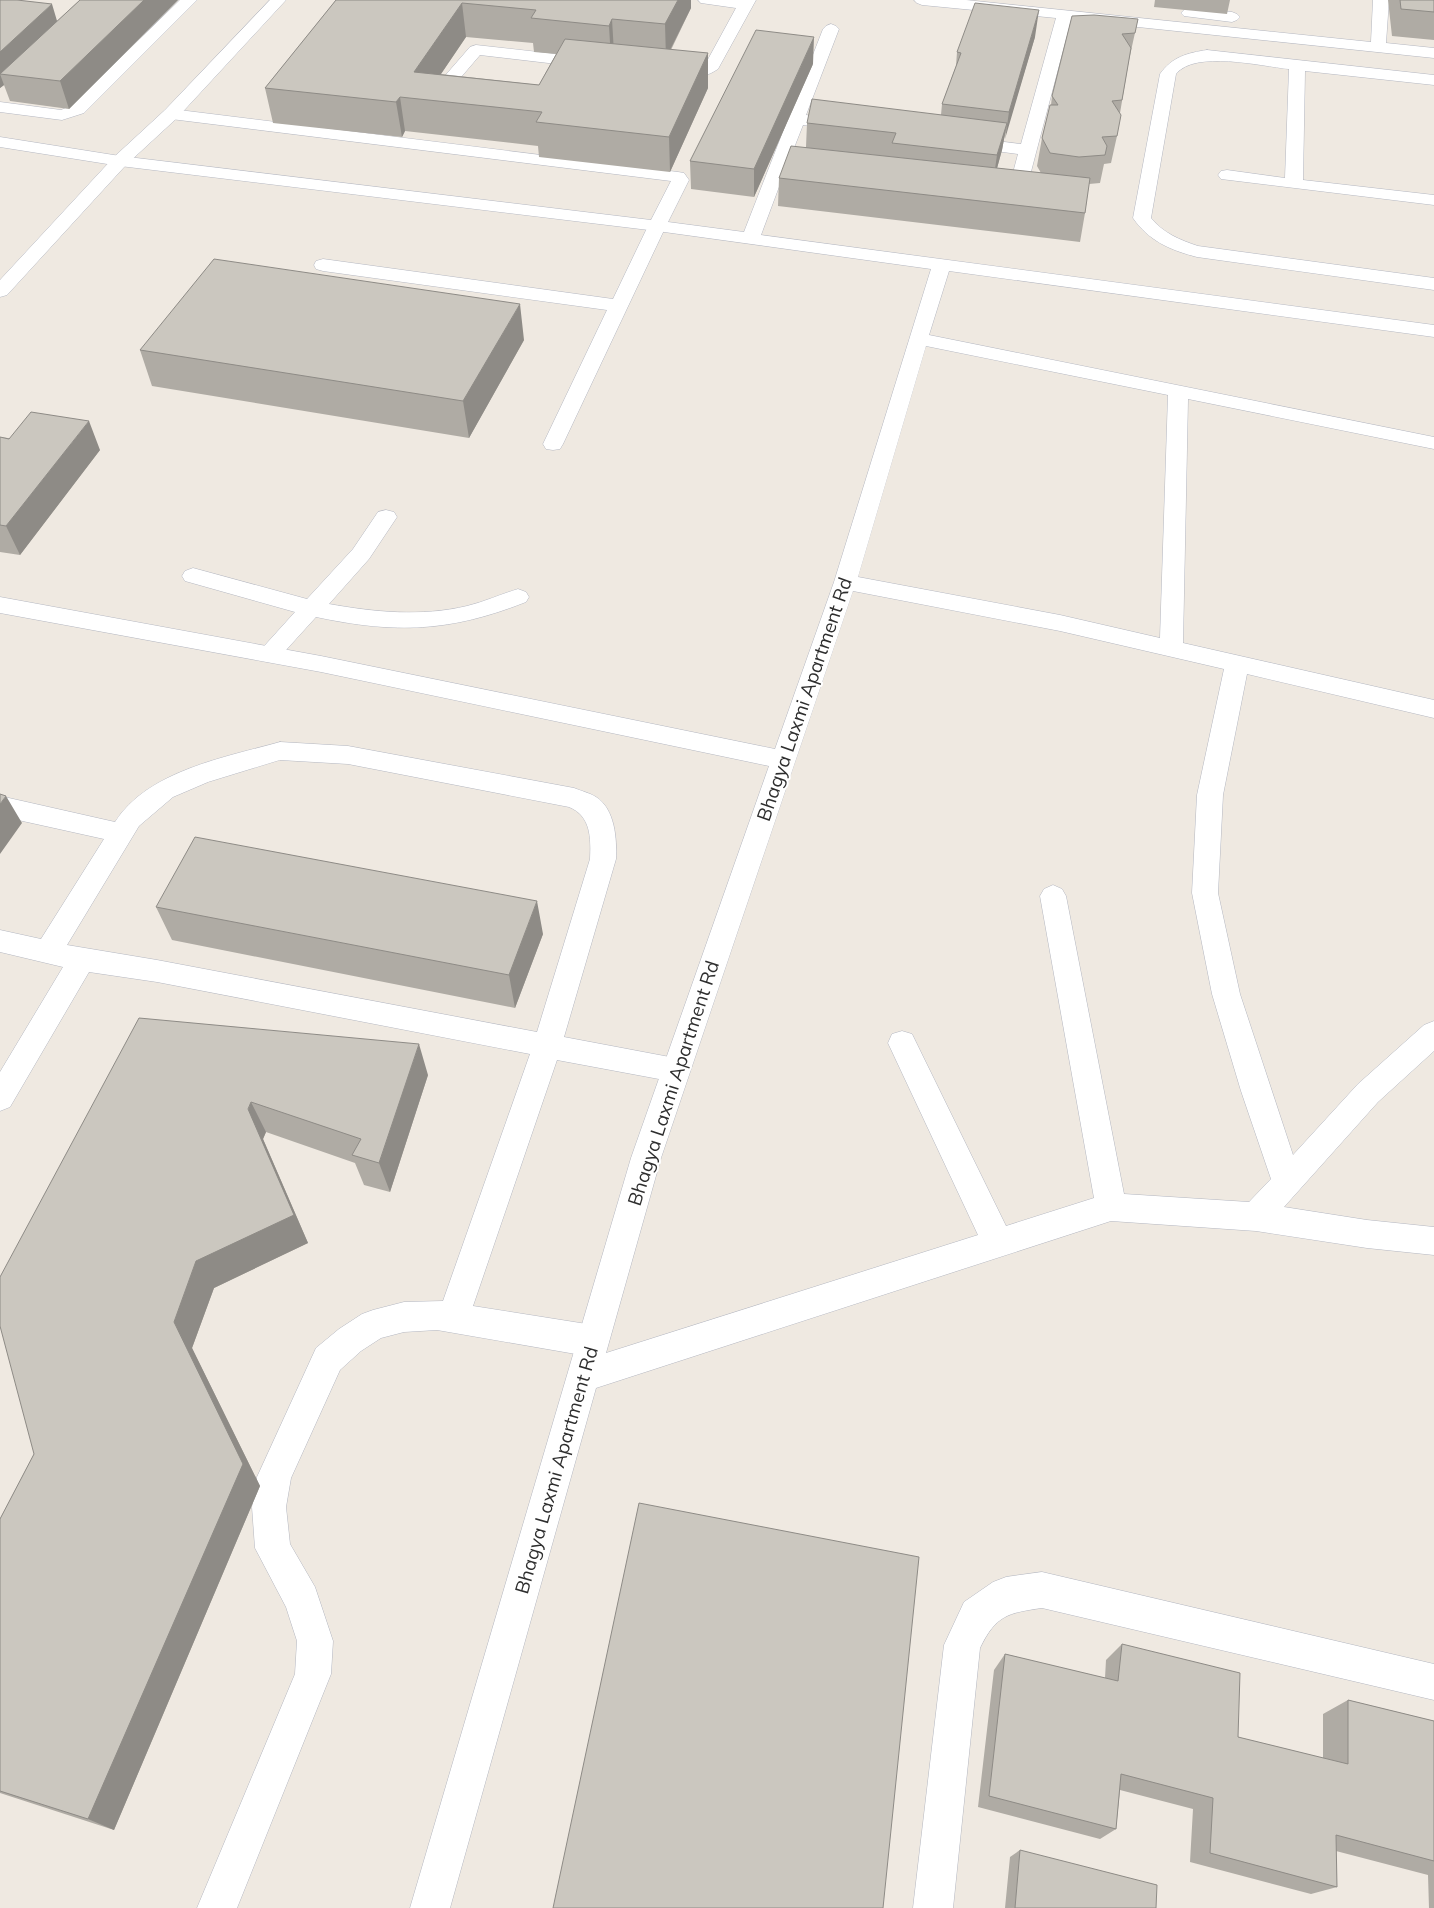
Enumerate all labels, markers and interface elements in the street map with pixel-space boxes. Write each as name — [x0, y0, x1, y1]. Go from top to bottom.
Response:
street label: Bhagya Laxmi Apartment Rd — [751, 574, 857, 824]
street label: Bhagya Laxmi Apartment Rd — [622, 957, 724, 1209]
street label: Bhagya Laxmi Apartment Rd — [509, 1344, 603, 1596]

